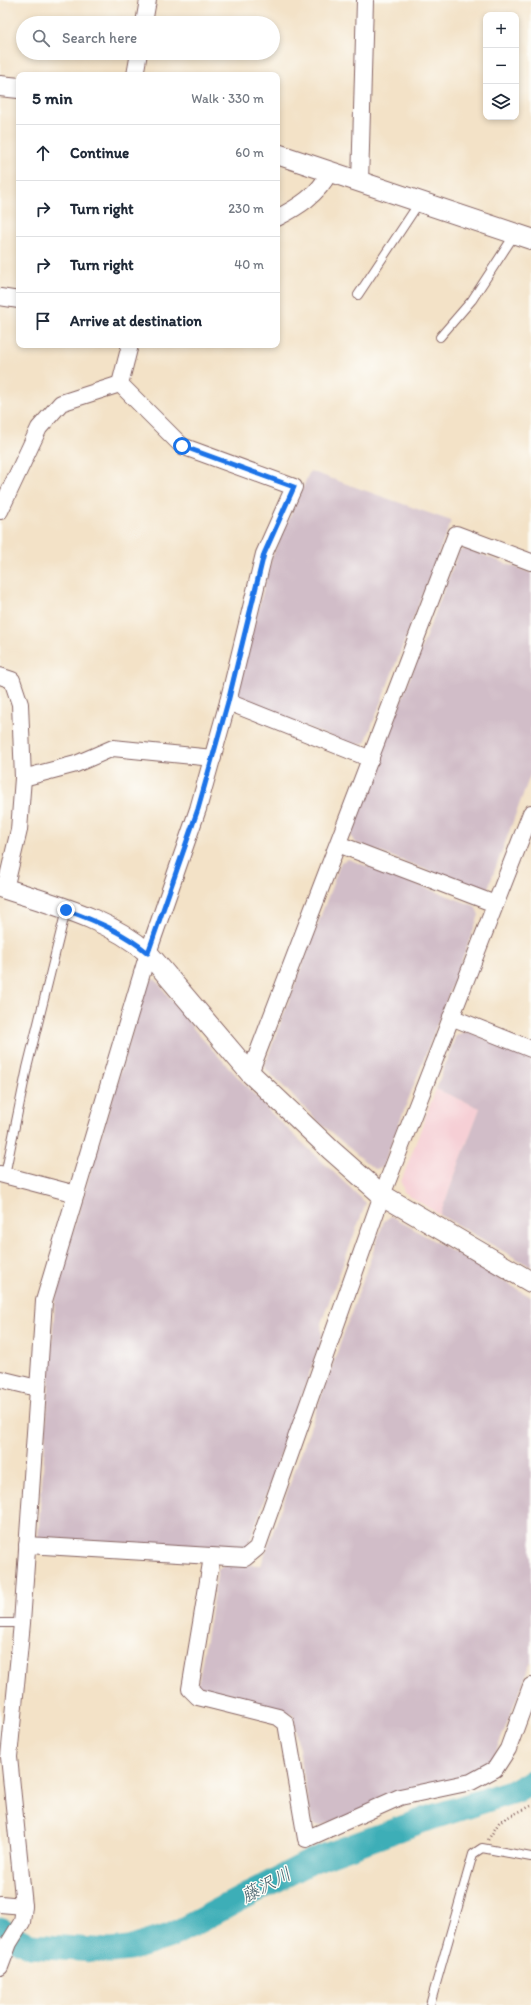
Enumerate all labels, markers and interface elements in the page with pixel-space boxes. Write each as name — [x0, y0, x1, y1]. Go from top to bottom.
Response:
map controls — [483, 12, 519, 120]
button: + — [483, 12, 519, 48]
search box — [16, 16, 280, 60]
icon: search — [30, 27, 52, 49]
text: Search here — [62, 29, 137, 47]
button: − — [483, 48, 519, 84]
button: layers — [483, 84, 519, 120]
text: 5 min — [32, 88, 72, 108]
text: Walk · 330 m — [191, 91, 264, 106]
icon: ahead — [32, 142, 54, 164]
text: Continue — [70, 144, 129, 162]
text: 60 m — [235, 145, 264, 160]
icon: right — [32, 198, 54, 220]
text: Turn right — [70, 200, 134, 218]
text: 230 m — [228, 201, 264, 216]
icon: right — [32, 254, 54, 276]
text: Turn right — [70, 256, 134, 274]
text: 40 m — [234, 257, 264, 272]
icon: arrive — [32, 310, 54, 332]
text: Arrive at destination — [70, 312, 202, 330]
route start — [173, 437, 191, 455]
route end — [57, 901, 75, 919]
water label: 藤沢川 — [237, 1863, 295, 1907]

